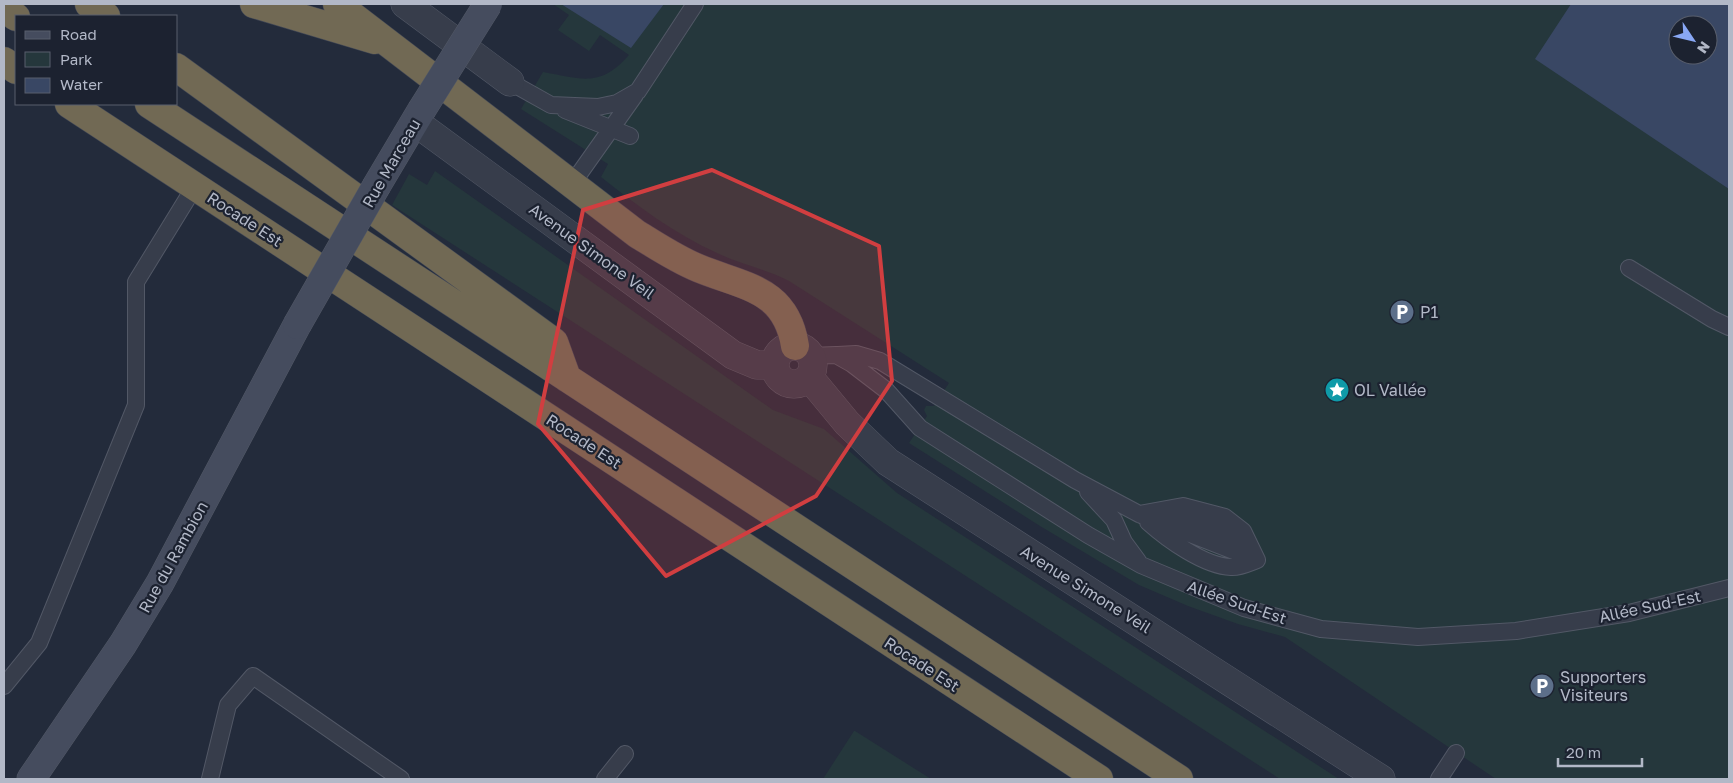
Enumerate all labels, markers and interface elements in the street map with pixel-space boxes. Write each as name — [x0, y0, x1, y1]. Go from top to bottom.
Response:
legend — [15, 15, 178, 105]
north arrow — [1668, 15, 1718, 65]
text: Road — [60, 25, 97, 43]
text: N — [1694, 39, 1714, 57]
text: Park — [60, 50, 93, 68]
text: Water — [60, 75, 103, 93]
street label: Rue Marceau — [358, 115, 424, 211]
street label: Rocade Est — [204, 187, 286, 251]
street label: Avenue Simone Veil — [525, 199, 659, 303]
parking icon: P1 — [1389, 299, 1415, 325]
place label: P1 — [1420, 302, 1438, 322]
place icon: OL Vallée — [1324, 377, 1350, 403]
place label: OL Vallée — [1354, 380, 1426, 400]
street label: Rocade Est — [543, 409, 625, 473]
street label: Rue du Rambion — [134, 498, 212, 616]
street label: Avenue Simone Veil — [1017, 541, 1155, 637]
street label: Allée Sud-Est — [1185, 576, 1289, 628]
street label: Allée Sud-Est — [1597, 585, 1703, 627]
street label: Rocade Est — [881, 632, 963, 696]
place label: Supporters Visiteurs — [1560, 667, 1646, 705]
parking icon: Supporters Visiteurs — [1529, 673, 1555, 699]
scale bar — [1558, 736, 1642, 768]
text: 20 m — [1566, 743, 1601, 761]

